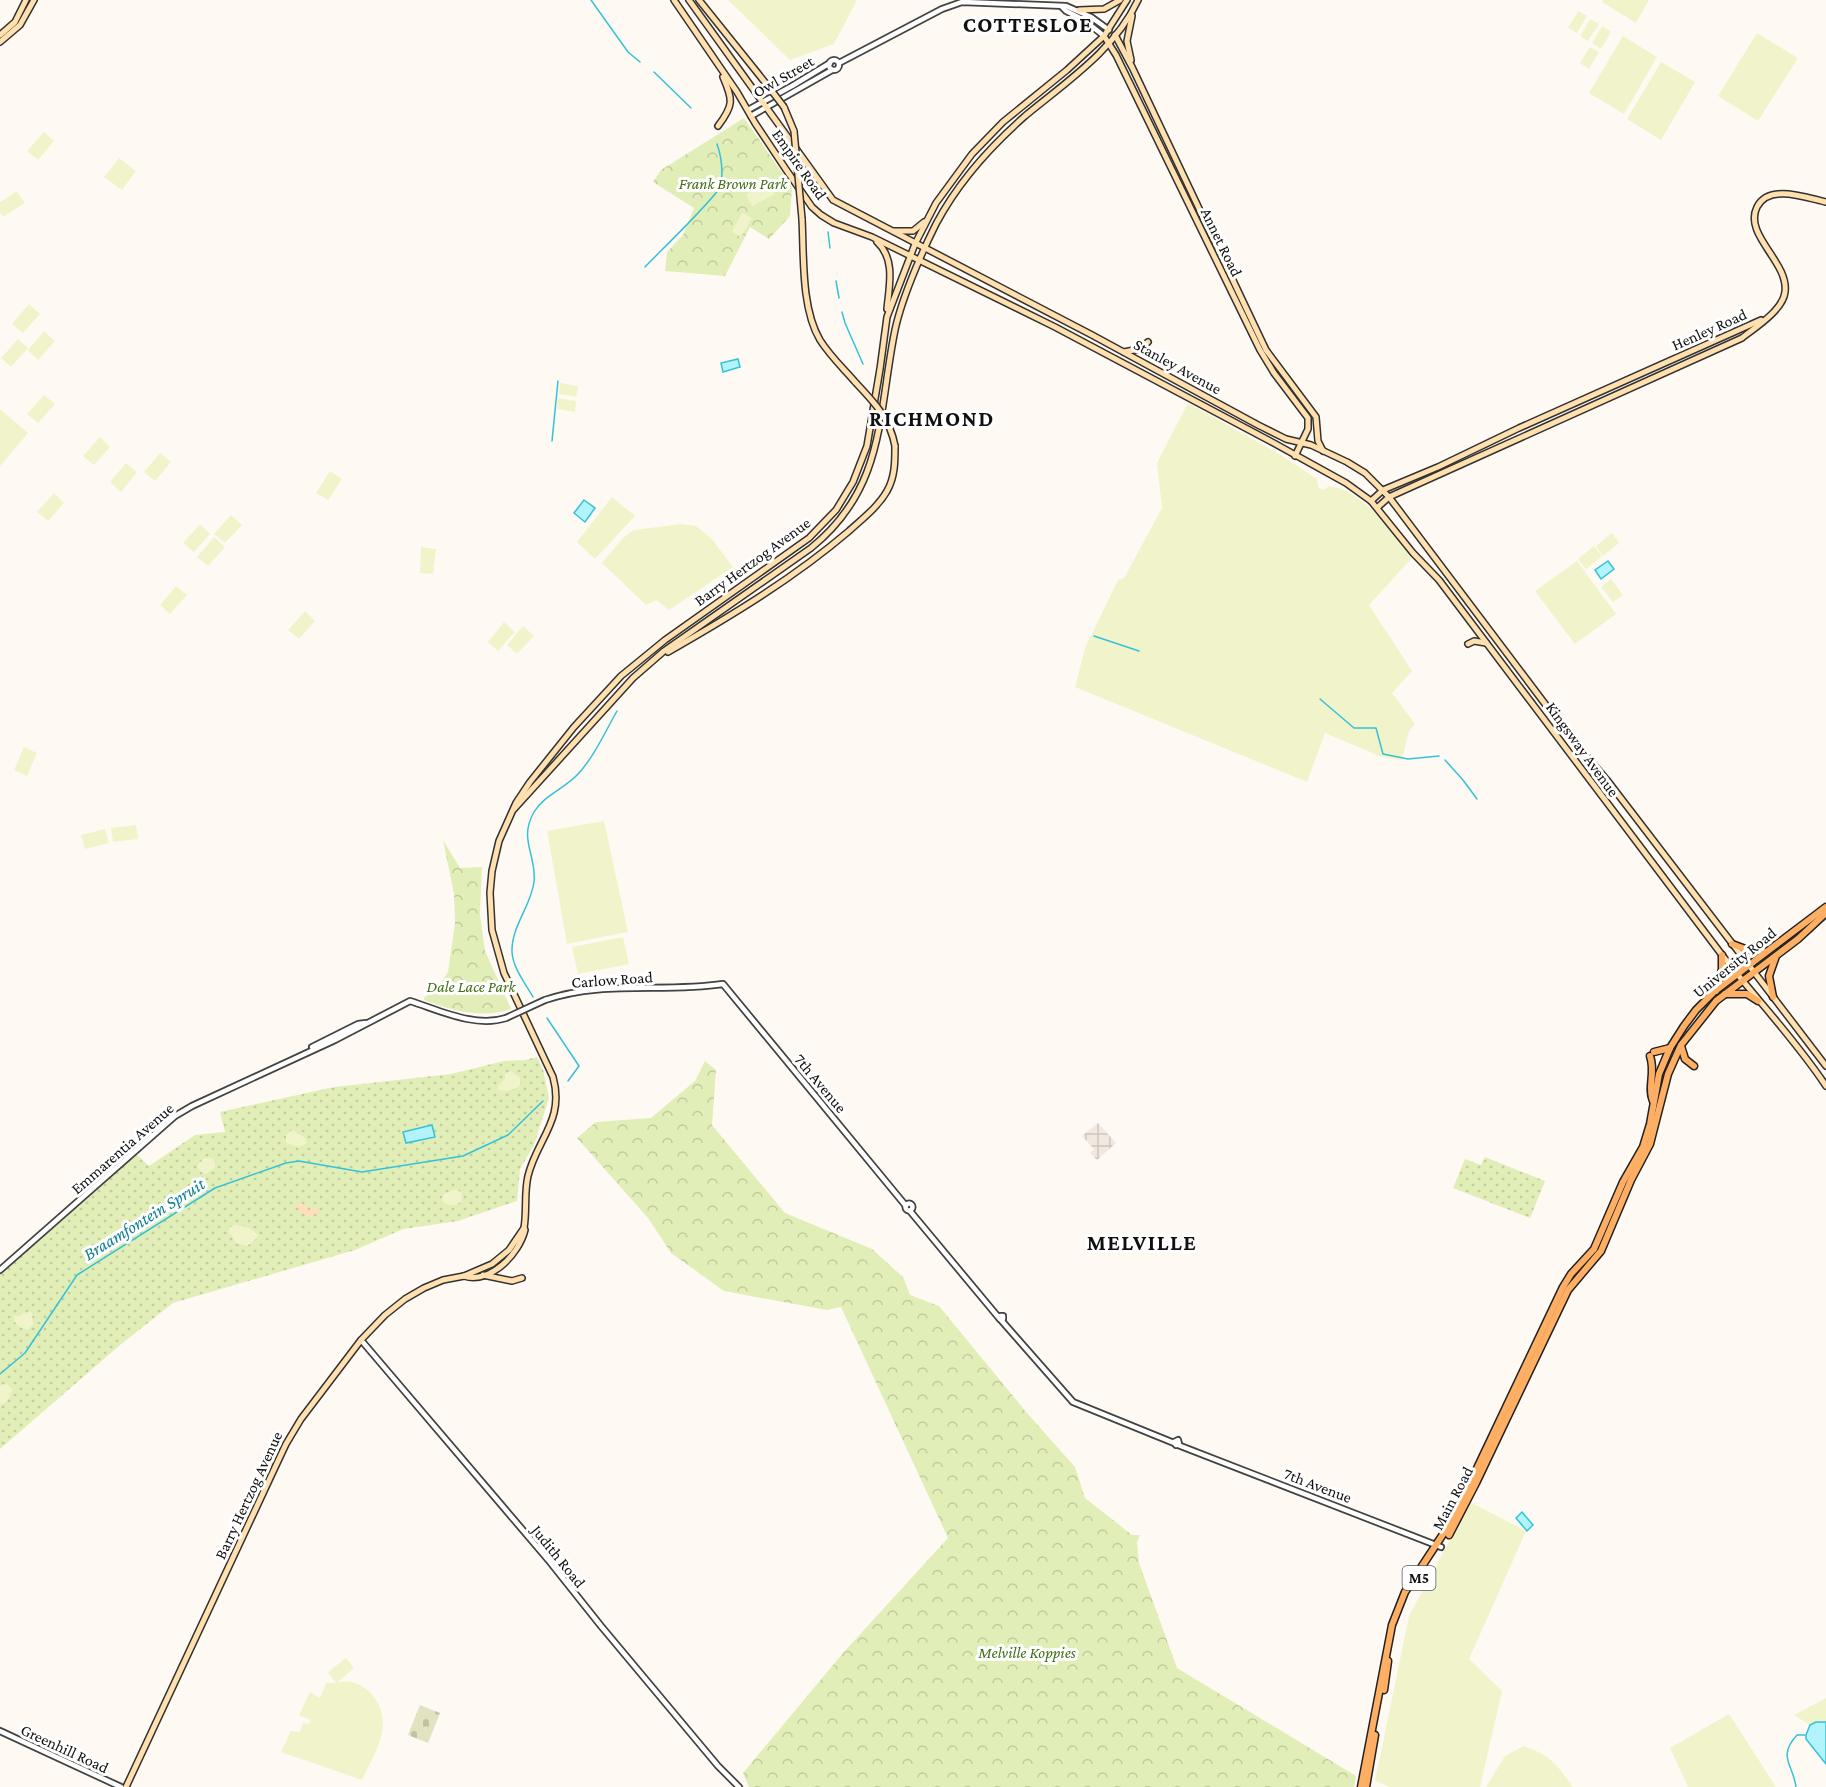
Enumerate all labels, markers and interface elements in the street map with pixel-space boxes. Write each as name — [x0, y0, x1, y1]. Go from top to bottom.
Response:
district label: COTTESLOE — [963, 12, 1093, 37]
street label: Owl Street — [750, 52, 817, 101]
street label: Empire Road — [768, 126, 830, 204]
park label: Frank Brown Park — [679, 175, 788, 192]
street label: Annet Road — [1198, 205, 1246, 280]
street label: Henley Road — [1669, 305, 1750, 354]
street label: Stanley Avenue — [1131, 335, 1224, 398]
district label: RICHMOND — [869, 406, 995, 431]
street label: Barry Hertzog Avenue — [691, 514, 814, 610]
street label: Kingsway Avenue — [1542, 699, 1622, 800]
street label: University Road — [1690, 923, 1780, 1002]
street label: Carlow Road — [571, 968, 654, 991]
park label: Dale Lace Park — [426, 978, 517, 995]
street label: 7th Avenue — [791, 1051, 850, 1116]
street label: Emmarentia Avenue — [68, 1099, 177, 1197]
water label: Braamfontein Spruit — [80, 1173, 209, 1264]
district label: MELVILLE — [1087, 1230, 1197, 1255]
street label: Barry Hertzog Avenue — [211, 1429, 286, 1562]
street label: Main Road — [1429, 1463, 1476, 1533]
street label: 7th Avenue — [1281, 1465, 1354, 1506]
street label: Judith Road — [526, 1520, 589, 1592]
road number: M5 — [1402, 1566, 1436, 1590]
park label: Melville Koppies — [977, 1644, 1076, 1662]
street label: Greenhill Road — [18, 1721, 112, 1776]

